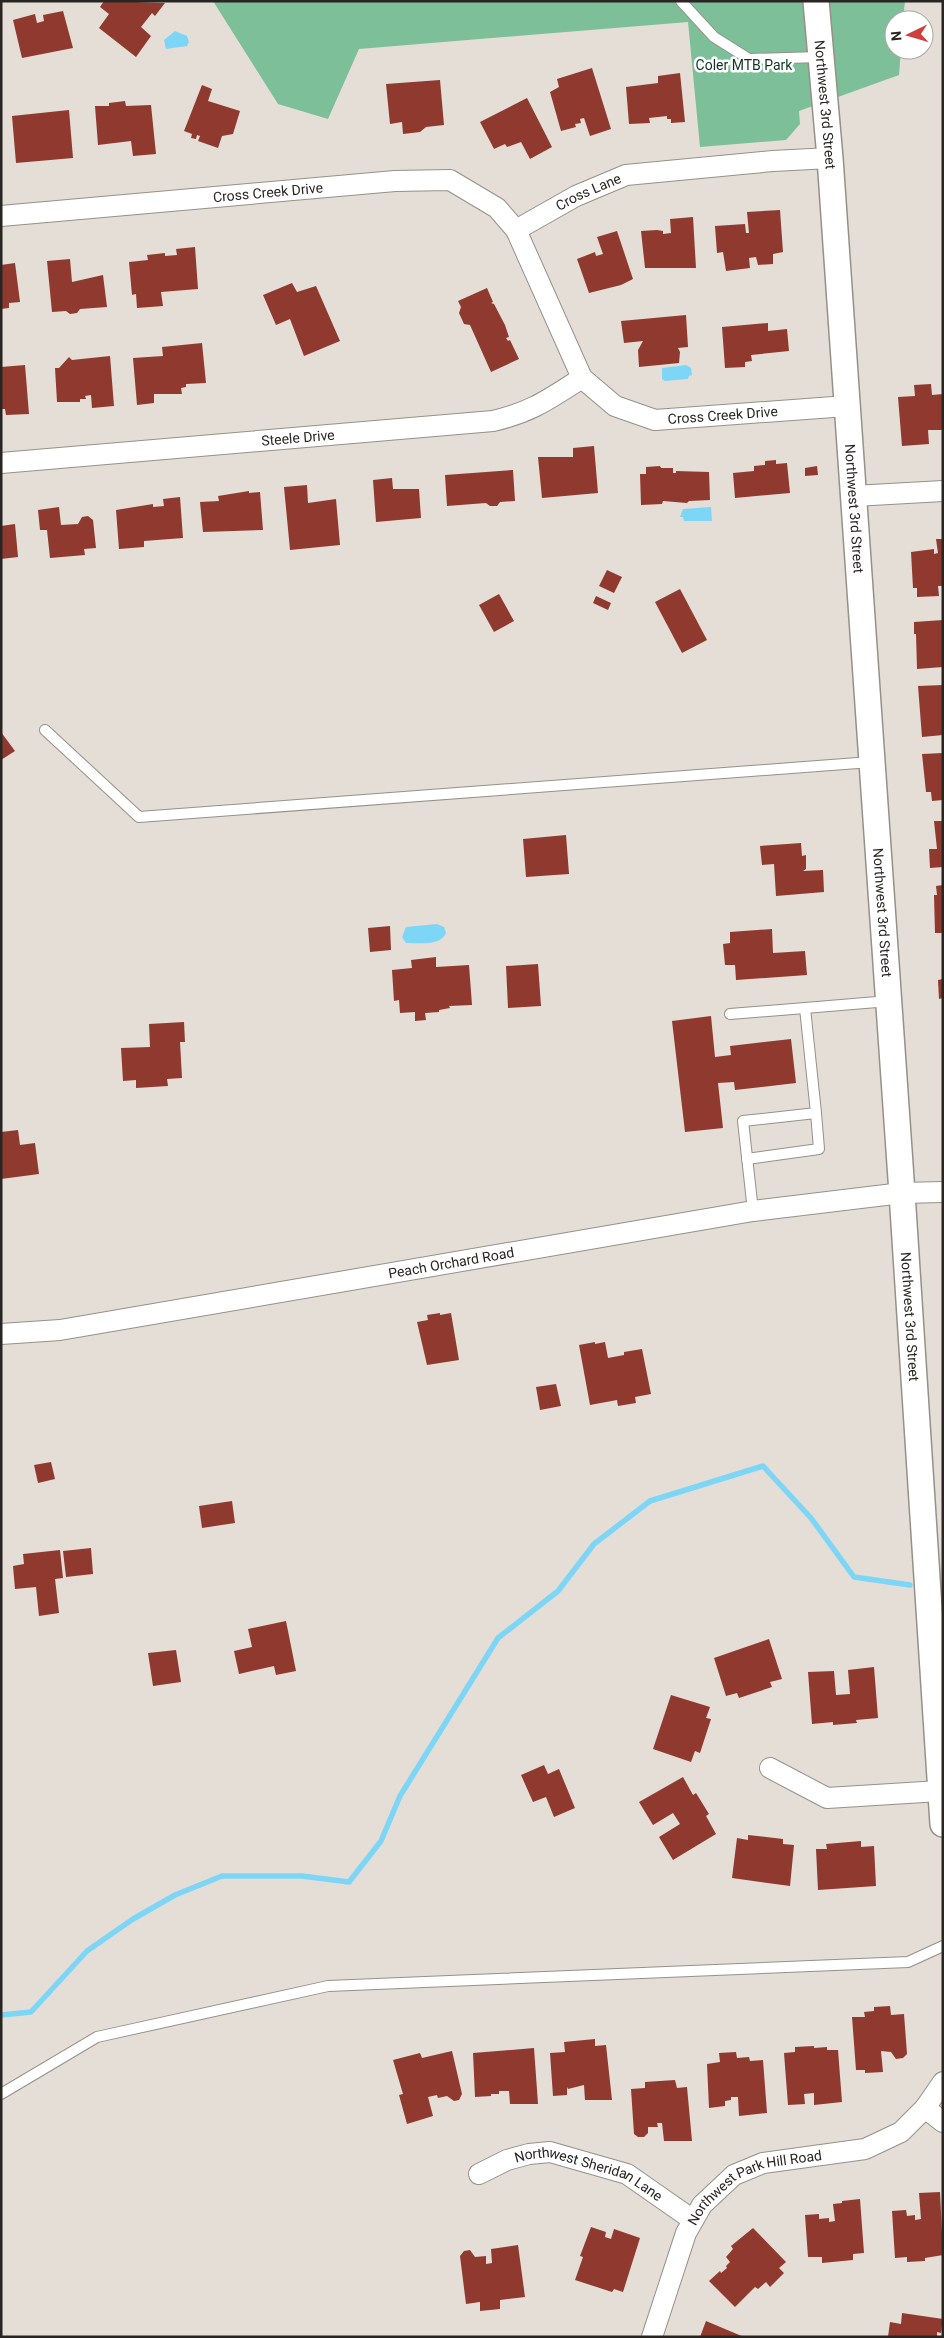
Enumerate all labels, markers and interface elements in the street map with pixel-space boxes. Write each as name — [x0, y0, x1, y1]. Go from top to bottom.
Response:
north arrow — [884, 10, 934, 60]
text: N — [888, 31, 904, 42]
street label: Northwest 3rd Street — [812, 39, 839, 170]
park label: Coler MTB Park — [696, 57, 793, 73]
street label: Cross Lane — [553, 170, 623, 214]
street label: Cross Creek Drive — [212, 179, 324, 205]
street label: Cross Creek Drive — [667, 403, 778, 427]
street label: Steele Drive — [261, 427, 335, 449]
street label: Northwest 3rd Street — [842, 443, 867, 574]
street label: Northwest 3rd Street — [870, 847, 895, 978]
street label: Peach Orchard Road — [387, 1244, 515, 1282]
street label: Northwest 3rd Street — [898, 1251, 922, 1382]
street label: Northwest Sheridan Lane — [513, 2144, 666, 2204]
street label: Northwest Park Hill Road — [684, 2147, 823, 2228]

